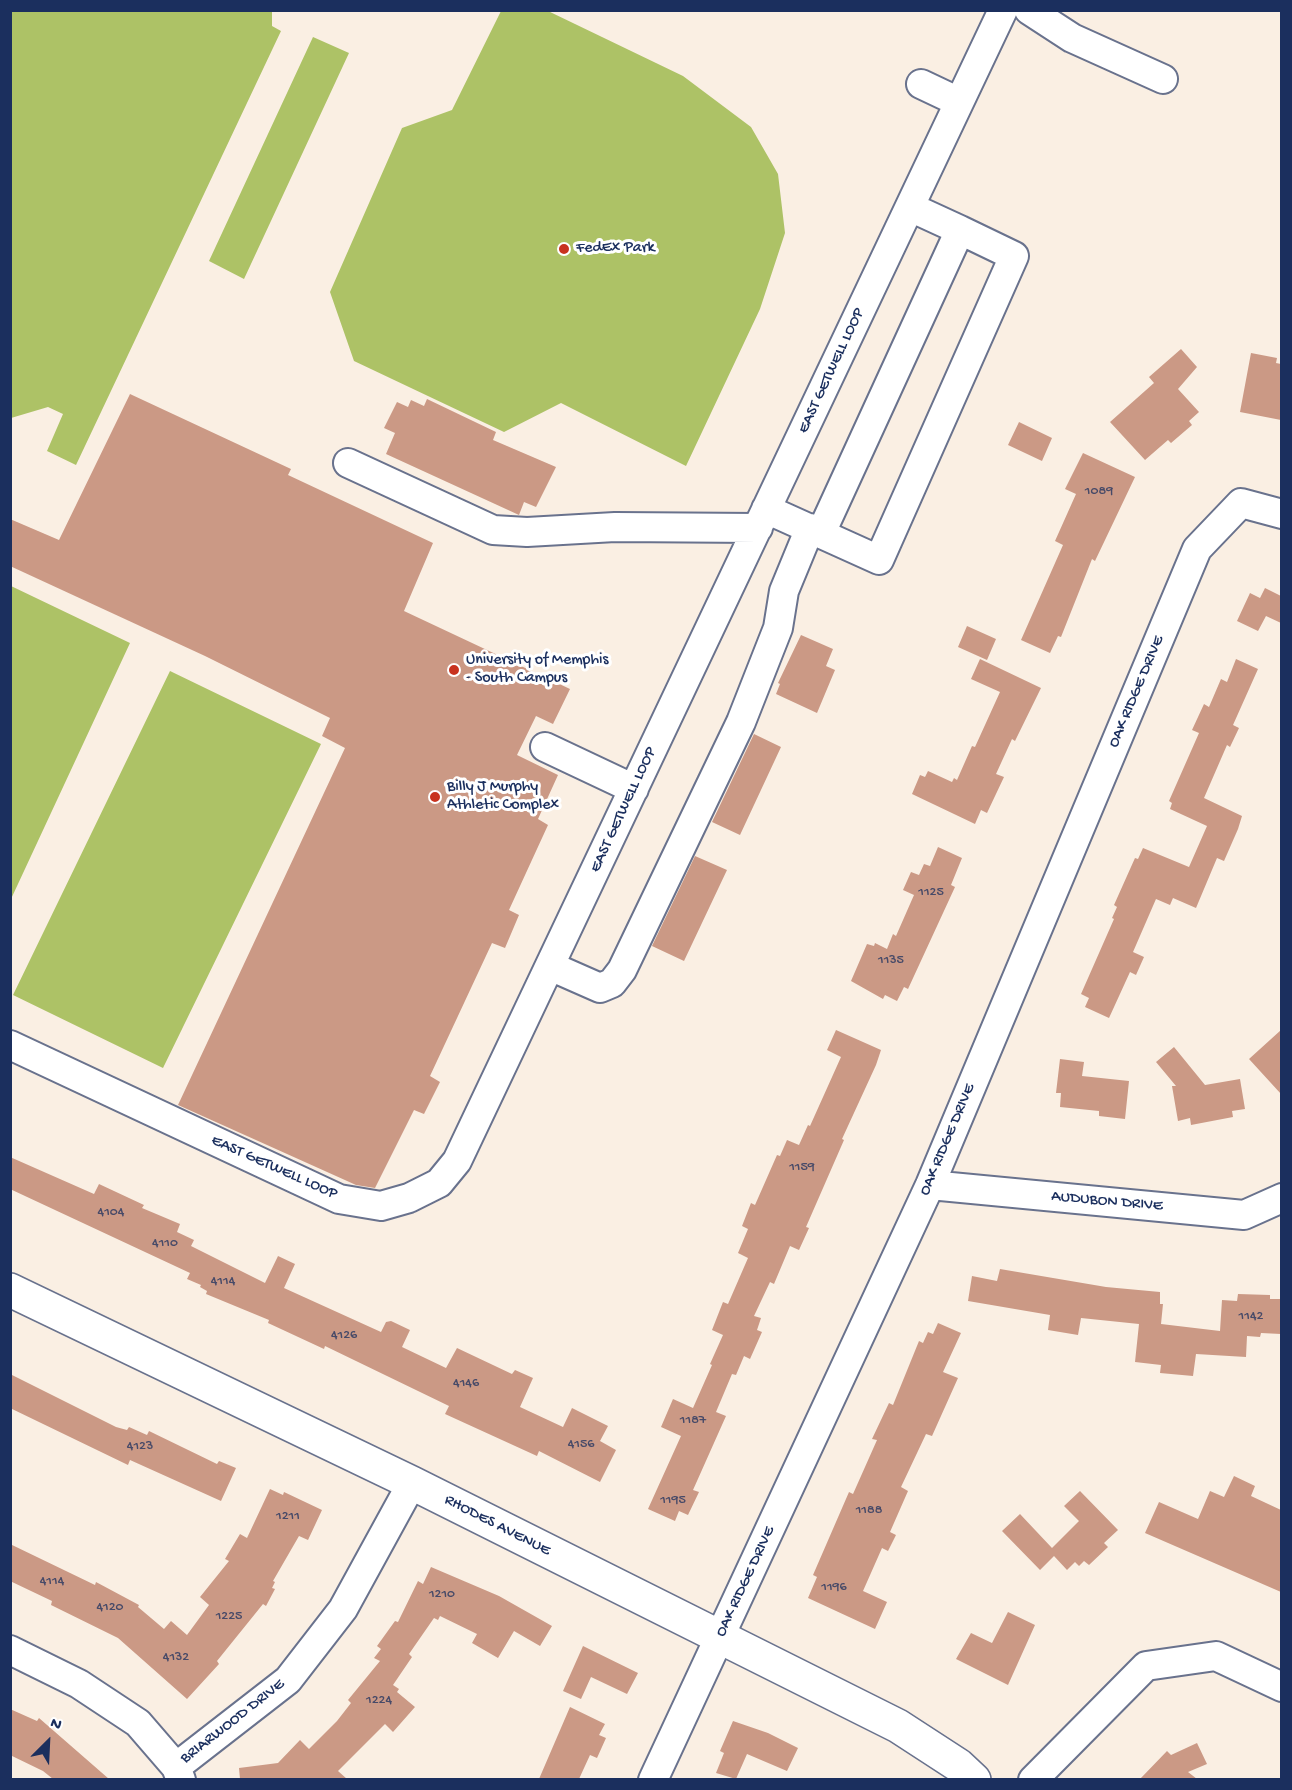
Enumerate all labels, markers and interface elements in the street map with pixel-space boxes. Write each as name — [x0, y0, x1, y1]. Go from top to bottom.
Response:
place label: FedEx Park — [576, 239, 655, 259]
marker: FedEx Park — [557, 242, 571, 256]
street label: EAST GETWELL LOOP — [795, 305, 869, 437]
house number: 1089 — [1085, 484, 1113, 500]
street label: OAK RIDGE DRIVE — [1105, 633, 1169, 751]
place label: University of Memphis - South Campus — [466, 651, 608, 689]
marker: University of Memphis - South Campus — [447, 663, 461, 677]
street label: EAST GETWELL LOOP — [587, 744, 661, 876]
place label: Billy J Murphy Athletic Complex — [447, 778, 559, 816]
marker: Billy J Murphy Athletic Complex — [428, 790, 442, 804]
house number: 1125 — [918, 885, 944, 901]
house number: 1135 — [878, 953, 904, 969]
street label: OAK RIDGE DRIVE — [916, 1081, 980, 1199]
street label: EAST GETWELL LOOP — [208, 1132, 340, 1204]
house number: 1159 — [789, 1160, 815, 1176]
street label: AUDUBON DRIVE — [1050, 1188, 1164, 1216]
house number: 4104 — [98, 1205, 124, 1221]
house number: 4110 — [152, 1236, 178, 1252]
house number: 4114 — [211, 1274, 235, 1290]
house number: 1142 — [1239, 1309, 1263, 1325]
house number: 4126 — [331, 1328, 357, 1344]
house number: 4146 — [453, 1376, 479, 1392]
house number: 1187 — [680, 1413, 706, 1429]
house number: 4156 — [568, 1437, 594, 1453]
house number: 4123 — [127, 1439, 153, 1455]
street label: RHODES AVENUE — [441, 1491, 553, 1561]
house number: 1195 — [660, 1493, 686, 1509]
house number: 1188 — [856, 1503, 882, 1519]
house number: 1211 — [276, 1509, 300, 1525]
street label: OAK RIDGE DRIVE — [712, 1524, 780, 1640]
house number: 4114 — [40, 1574, 64, 1590]
house number: 1196 — [821, 1580, 847, 1596]
house number: 1210 — [429, 1587, 455, 1603]
house number: 4120 — [96, 1600, 124, 1616]
house number: 1225 — [216, 1609, 242, 1625]
house number: 4132 — [163, 1650, 189, 1666]
street label: BRIARWOOD DRIVE — [177, 1675, 289, 1769]
house number: 1224 — [366, 1693, 392, 1709]
north arrow — [18, 1712, 78, 1772]
text: N — [47, 1714, 64, 1736]

